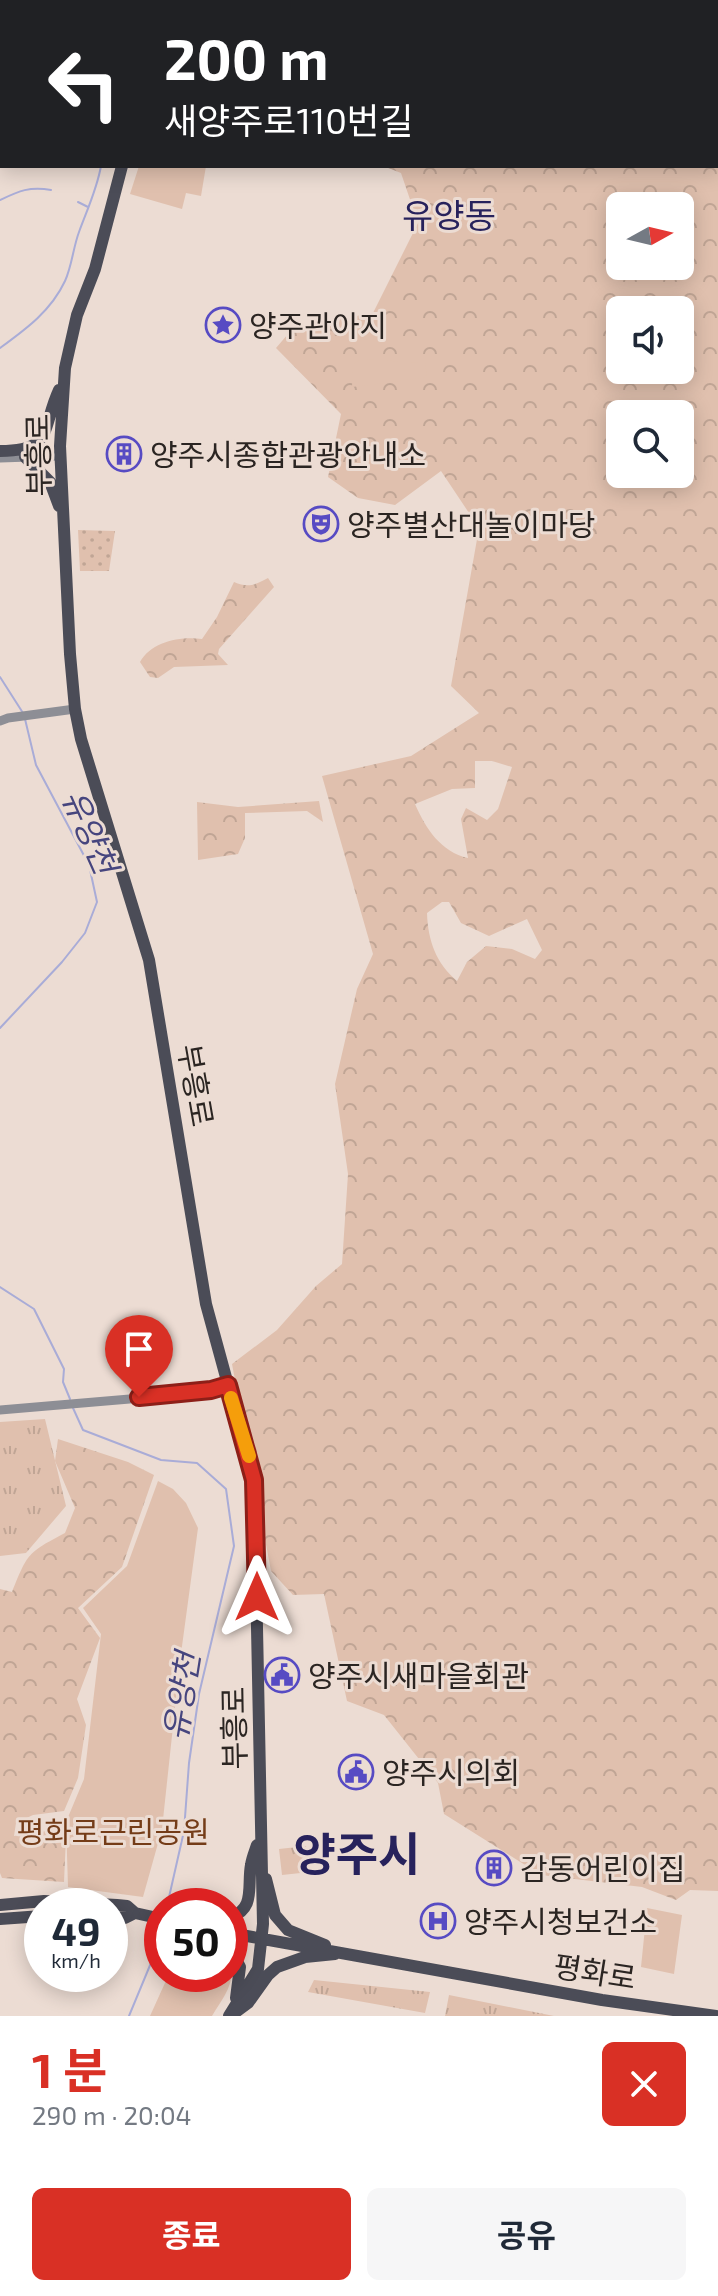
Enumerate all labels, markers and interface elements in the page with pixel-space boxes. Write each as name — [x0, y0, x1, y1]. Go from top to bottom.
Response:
text: 200 m — [164, 24, 329, 91]
icon: left — [32, 32, 136, 136]
text: 새양주로110번길 — [164, 98, 413, 141]
north arrow — [606, 192, 694, 280]
map controls — [606, 192, 694, 488]
district label: 유양동 — [402, 194, 496, 235]
button: sound — [606, 296, 694, 384]
place icon: 양주관아지 — [204, 306, 242, 344]
place label: 양주관아지 — [249, 307, 387, 343]
button: search — [606, 400, 694, 488]
street label: 부흥로 — [18, 413, 56, 497]
building icon: 양주시종합관광안내소 — [105, 435, 143, 473]
place label: 양주시종합관광안내소 — [150, 436, 426, 472]
theatre icon: 양주별산대놀이마당 — [302, 505, 340, 543]
place label: 양주별산대놀이마당 — [347, 506, 595, 542]
water label: 유양천 — [56, 783, 128, 882]
street label: 부흥로 — [172, 1041, 222, 1129]
pin — [105, 1315, 173, 1397]
icon: arrive — [117, 1327, 161, 1371]
position arrow — [215, 1555, 299, 1639]
water label: 유양천 — [154, 1646, 206, 1743]
public building icon: 양주시새마을회관 — [263, 1656, 301, 1694]
place label: 양주시새마을회관 — [308, 1657, 529, 1693]
street label: 부흥로 — [214, 1686, 252, 1770]
public building icon: 양주시의회 — [337, 1753, 375, 1791]
place label: 양주시의회 — [382, 1754, 520, 1790]
park label: 평화로근린공원 — [16, 1813, 210, 1849]
district label: 양주시 — [294, 1825, 420, 1880]
building icon: 감동어린이집 — [475, 1849, 513, 1887]
place label: 감동어린이집 — [520, 1850, 686, 1886]
speed limit sign: 50 — [144, 1888, 248, 1992]
hospital icon: 양주시청보건소 — [419, 1902, 457, 1940]
place label: 양주시청보건소 — [464, 1903, 657, 1939]
text: 49 — [51, 1906, 101, 1954]
street label: 평화로 — [551, 1947, 639, 1995]
text: km/h — [51, 1948, 101, 1972]
text: 1 분 — [32, 2040, 107, 2098]
button: close — [602, 2042, 686, 2126]
text: 290 m · 20:04 — [32, 2099, 192, 2130]
button: 종료 — [32, 2188, 351, 2280]
button: 공유 — [367, 2188, 686, 2280]

